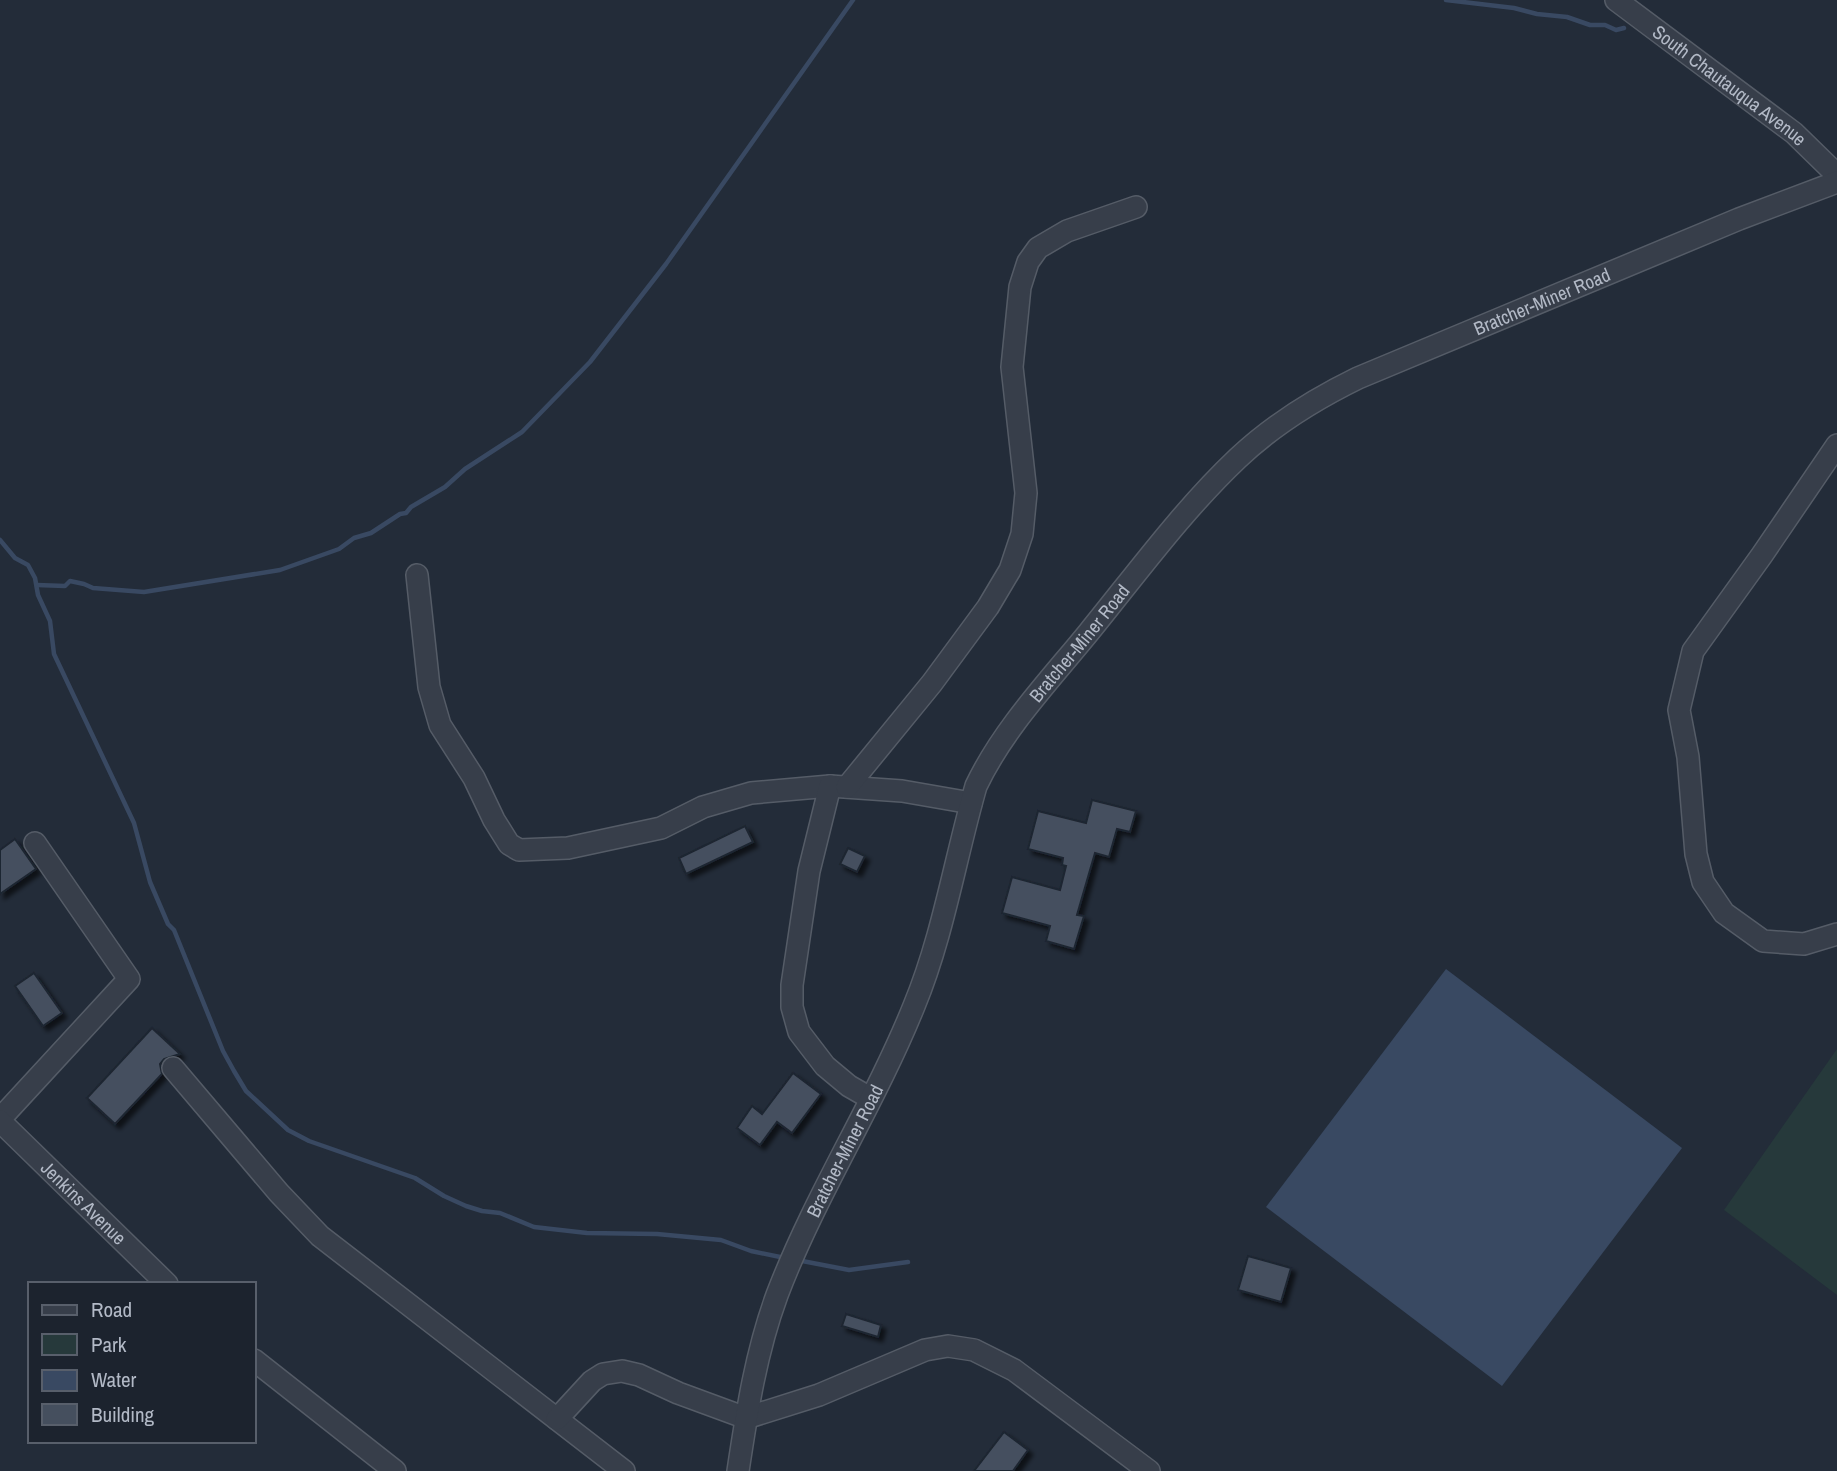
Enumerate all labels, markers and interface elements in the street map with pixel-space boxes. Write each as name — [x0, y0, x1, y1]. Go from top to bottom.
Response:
street label: South Chautauqua Avenue — [1647, 19, 1812, 151]
street label: Bratcher-Miner Road — [1470, 261, 1614, 341]
street label: Bratcher-Miner Road — [1023, 579, 1135, 708]
street label: Bratcher-Miner Road — [800, 1080, 889, 1221]
street label: Jenkins Avenue — [35, 1155, 132, 1250]
legend — [28, 1282, 256, 1443]
text: Road — [91, 1295, 132, 1324]
text: Park — [91, 1330, 127, 1359]
text: Water — [91, 1365, 137, 1394]
text: Building — [91, 1400, 155, 1429]

